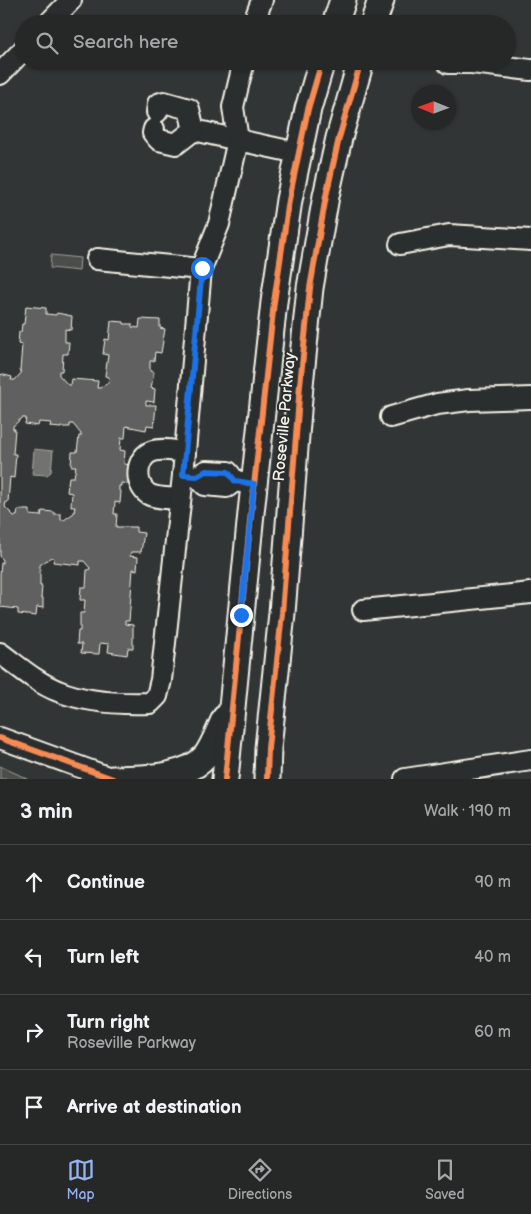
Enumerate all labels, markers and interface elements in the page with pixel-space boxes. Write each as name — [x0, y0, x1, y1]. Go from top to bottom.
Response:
search box — [15, 15, 516, 70]
icon: search — [33, 29, 61, 57]
text: Search here — [73, 31, 178, 54]
north arrow — [411, 85, 456, 130]
route start — [191, 257, 214, 280]
street label: Roseville Parkway — [270, 351, 300, 482]
route end — [230, 604, 253, 627]
text: 3 min — [20, 799, 73, 824]
text: Walk · 190 m — [424, 802, 511, 821]
icon: ahead — [20, 868, 48, 896]
text: Continue — [67, 871, 145, 894]
text: 90 m — [475, 873, 511, 892]
icon: left — [20, 943, 48, 971]
text: Turn left — [67, 946, 139, 969]
text: 40 m — [474, 948, 511, 967]
text: Turn right — [67, 1011, 150, 1034]
icon: right — [20, 1018, 48, 1046]
text: 60 m — [474, 1023, 511, 1042]
text: Roseville Parkway — [67, 1034, 196, 1053]
icon: arrive — [20, 1093, 48, 1121]
text: Arrive at destination — [67, 1096, 242, 1119]
tab: Map — [67, 1156, 95, 1203]
tab: Directions — [228, 1156, 292, 1203]
tab: Saved — [425, 1156, 464, 1203]

